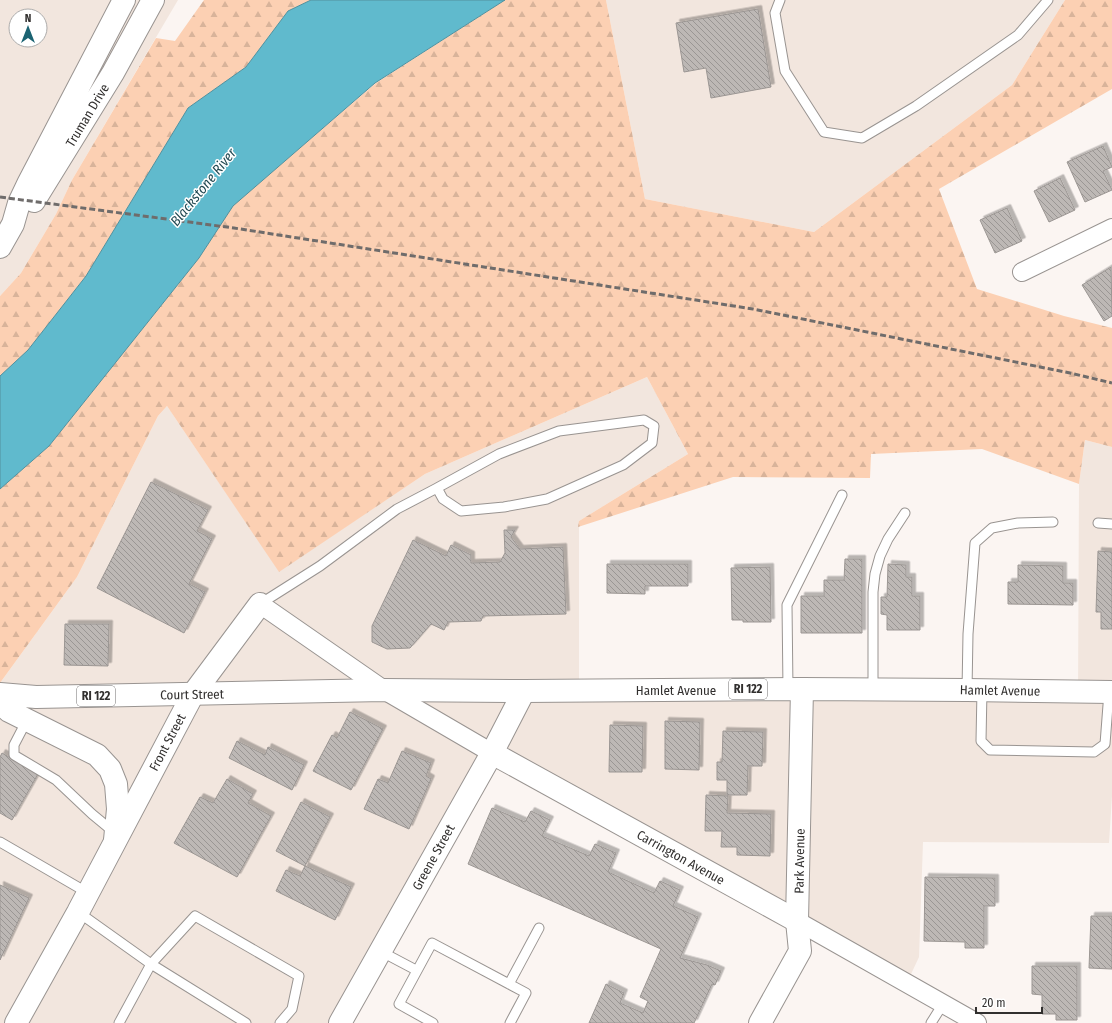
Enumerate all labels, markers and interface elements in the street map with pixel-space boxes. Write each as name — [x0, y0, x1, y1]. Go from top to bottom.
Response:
north arrow — [8, 8, 48, 48]
text: N — [25, 12, 31, 25]
street label: Truman Drive — [63, 81, 112, 149]
water label: Blackstone River — [167, 144, 241, 230]
road number: RI 122 — [729, 679, 767, 699]
street label: Hamlet Avenue — [960, 682, 1040, 699]
street label: Hamlet Avenue — [636, 683, 716, 698]
road number: RI 122 — [77, 686, 115, 706]
street label: Court Street — [160, 686, 225, 703]
street label: Front Street — [146, 711, 189, 773]
street label: Greene Street — [409, 821, 458, 893]
street label: Carrington Avenue — [634, 827, 727, 888]
street label: Park Avenue — [791, 828, 808, 894]
scale bar — [976, 989, 1042, 1015]
text: 20 m — [982, 996, 1006, 1010]

